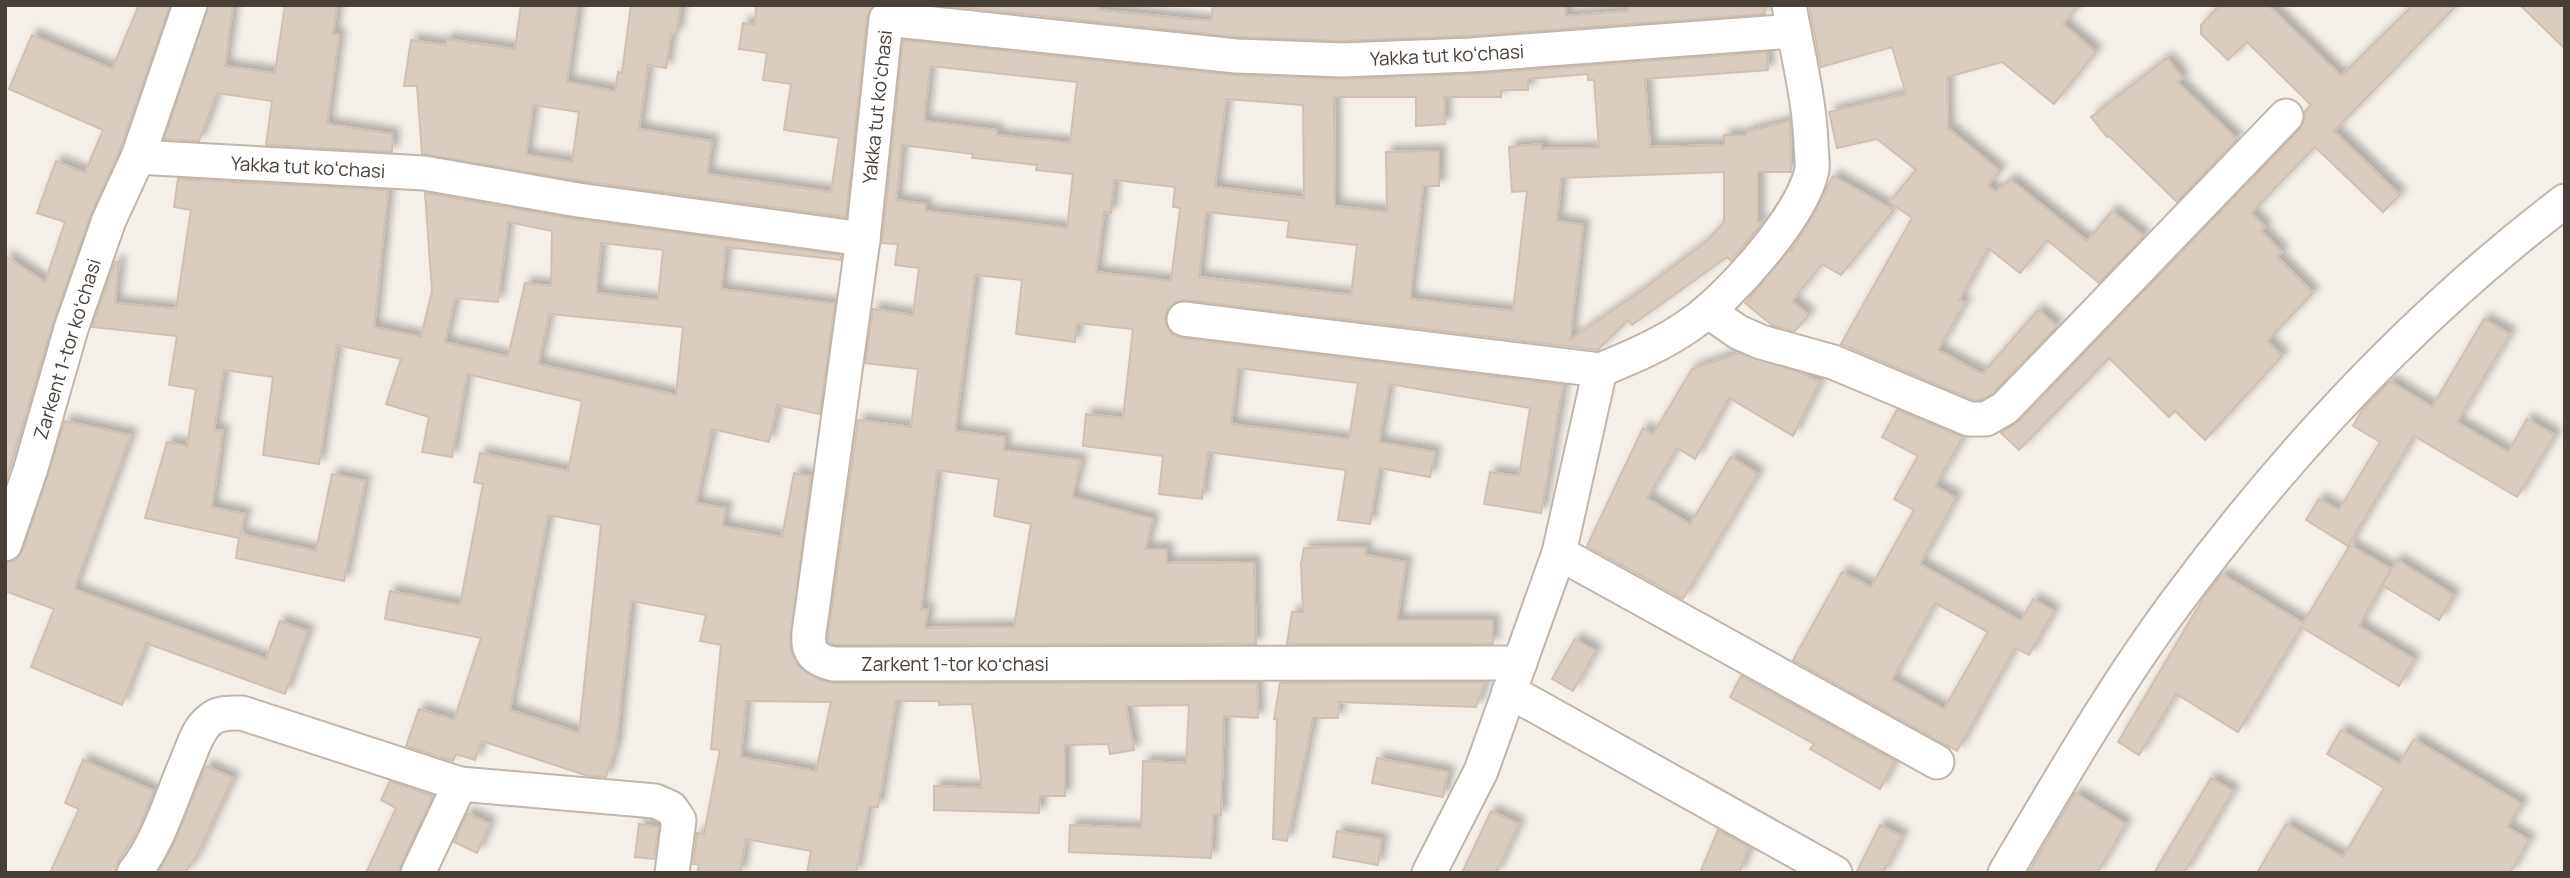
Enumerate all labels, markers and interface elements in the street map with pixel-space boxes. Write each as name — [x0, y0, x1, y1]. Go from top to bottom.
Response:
street label: Yakka tut koʻchasi — [856, 29, 898, 185]
street label: Yakka tut koʻchasi — [1369, 38, 1525, 72]
street label: Yakka tut koʻchasi — [230, 150, 386, 184]
street label: Zarkent 1-tor koʻchasi — [27, 255, 107, 443]
street label: Zarkent 1-tor koʻchasi — [861, 651, 1049, 677]

